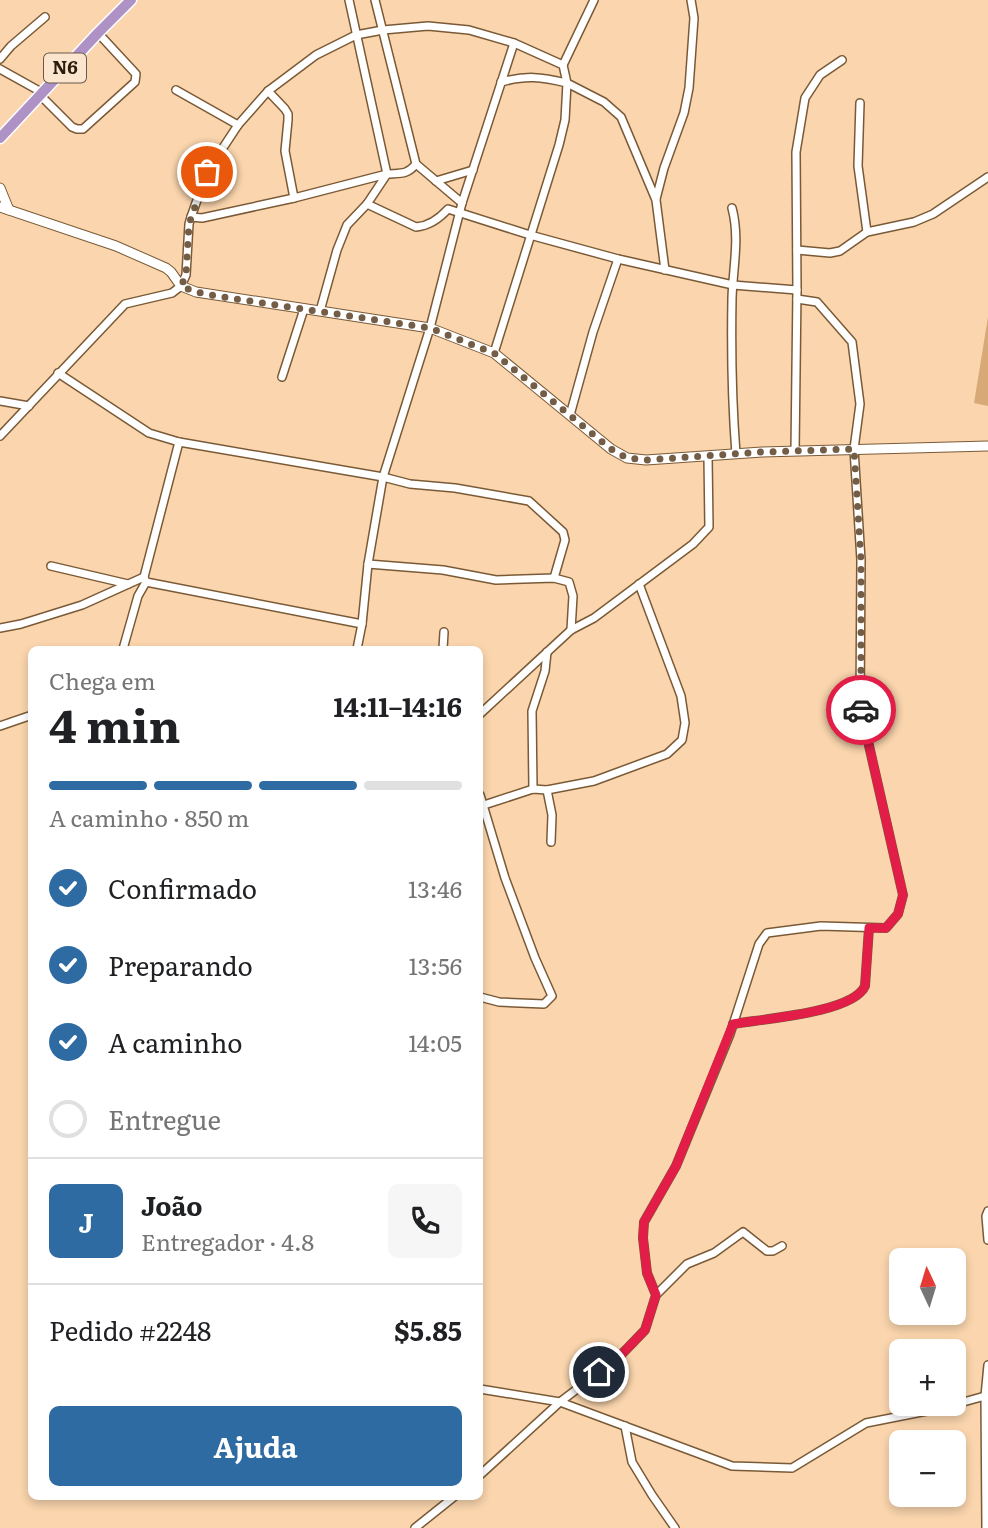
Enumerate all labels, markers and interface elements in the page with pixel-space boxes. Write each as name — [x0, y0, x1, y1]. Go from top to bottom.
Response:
road number: N6 — [44, 54, 86, 82]
pin — [177, 142, 237, 202]
icon: bag — [188, 153, 226, 191]
text: Chega em — [49, 663, 156, 697]
courier — [826, 675, 896, 745]
text: 14:11–14:16 — [333, 686, 462, 725]
text: 4 min — [49, 689, 181, 757]
icon: car — [842, 691, 880, 729]
text: A caminho · 850 m — [49, 800, 249, 834]
text: Confirmado — [108, 868, 257, 907]
icon: check — [49, 869, 87, 907]
text: 13:46 — [408, 871, 462, 905]
text: Preparando — [108, 945, 253, 984]
icon: check — [49, 946, 87, 984]
text: 13:56 — [408, 948, 462, 982]
text: A caminho — [108, 1022, 242, 1061]
icon: check — [49, 1023, 87, 1061]
text: 14:05 — [408, 1025, 462, 1059]
text: Entregue — [108, 1099, 221, 1138]
button: phone — [388, 1184, 462, 1258]
text: João — [141, 1185, 203, 1224]
text: J — [79, 1202, 93, 1241]
text: Entregador · 4.8 — [141, 1224, 314, 1258]
north arrow — [889, 1248, 966, 1325]
map controls — [889, 1248, 966, 1507]
text: Pedido #2248 — [49, 1310, 211, 1349]
text: $5.85 — [394, 1310, 462, 1349]
button: + — [889, 1339, 966, 1416]
pin — [569, 1342, 629, 1402]
icon: home — [580, 1353, 618, 1391]
button: Ajuda — [49, 1406, 462, 1486]
button: − — [889, 1430, 966, 1507]

